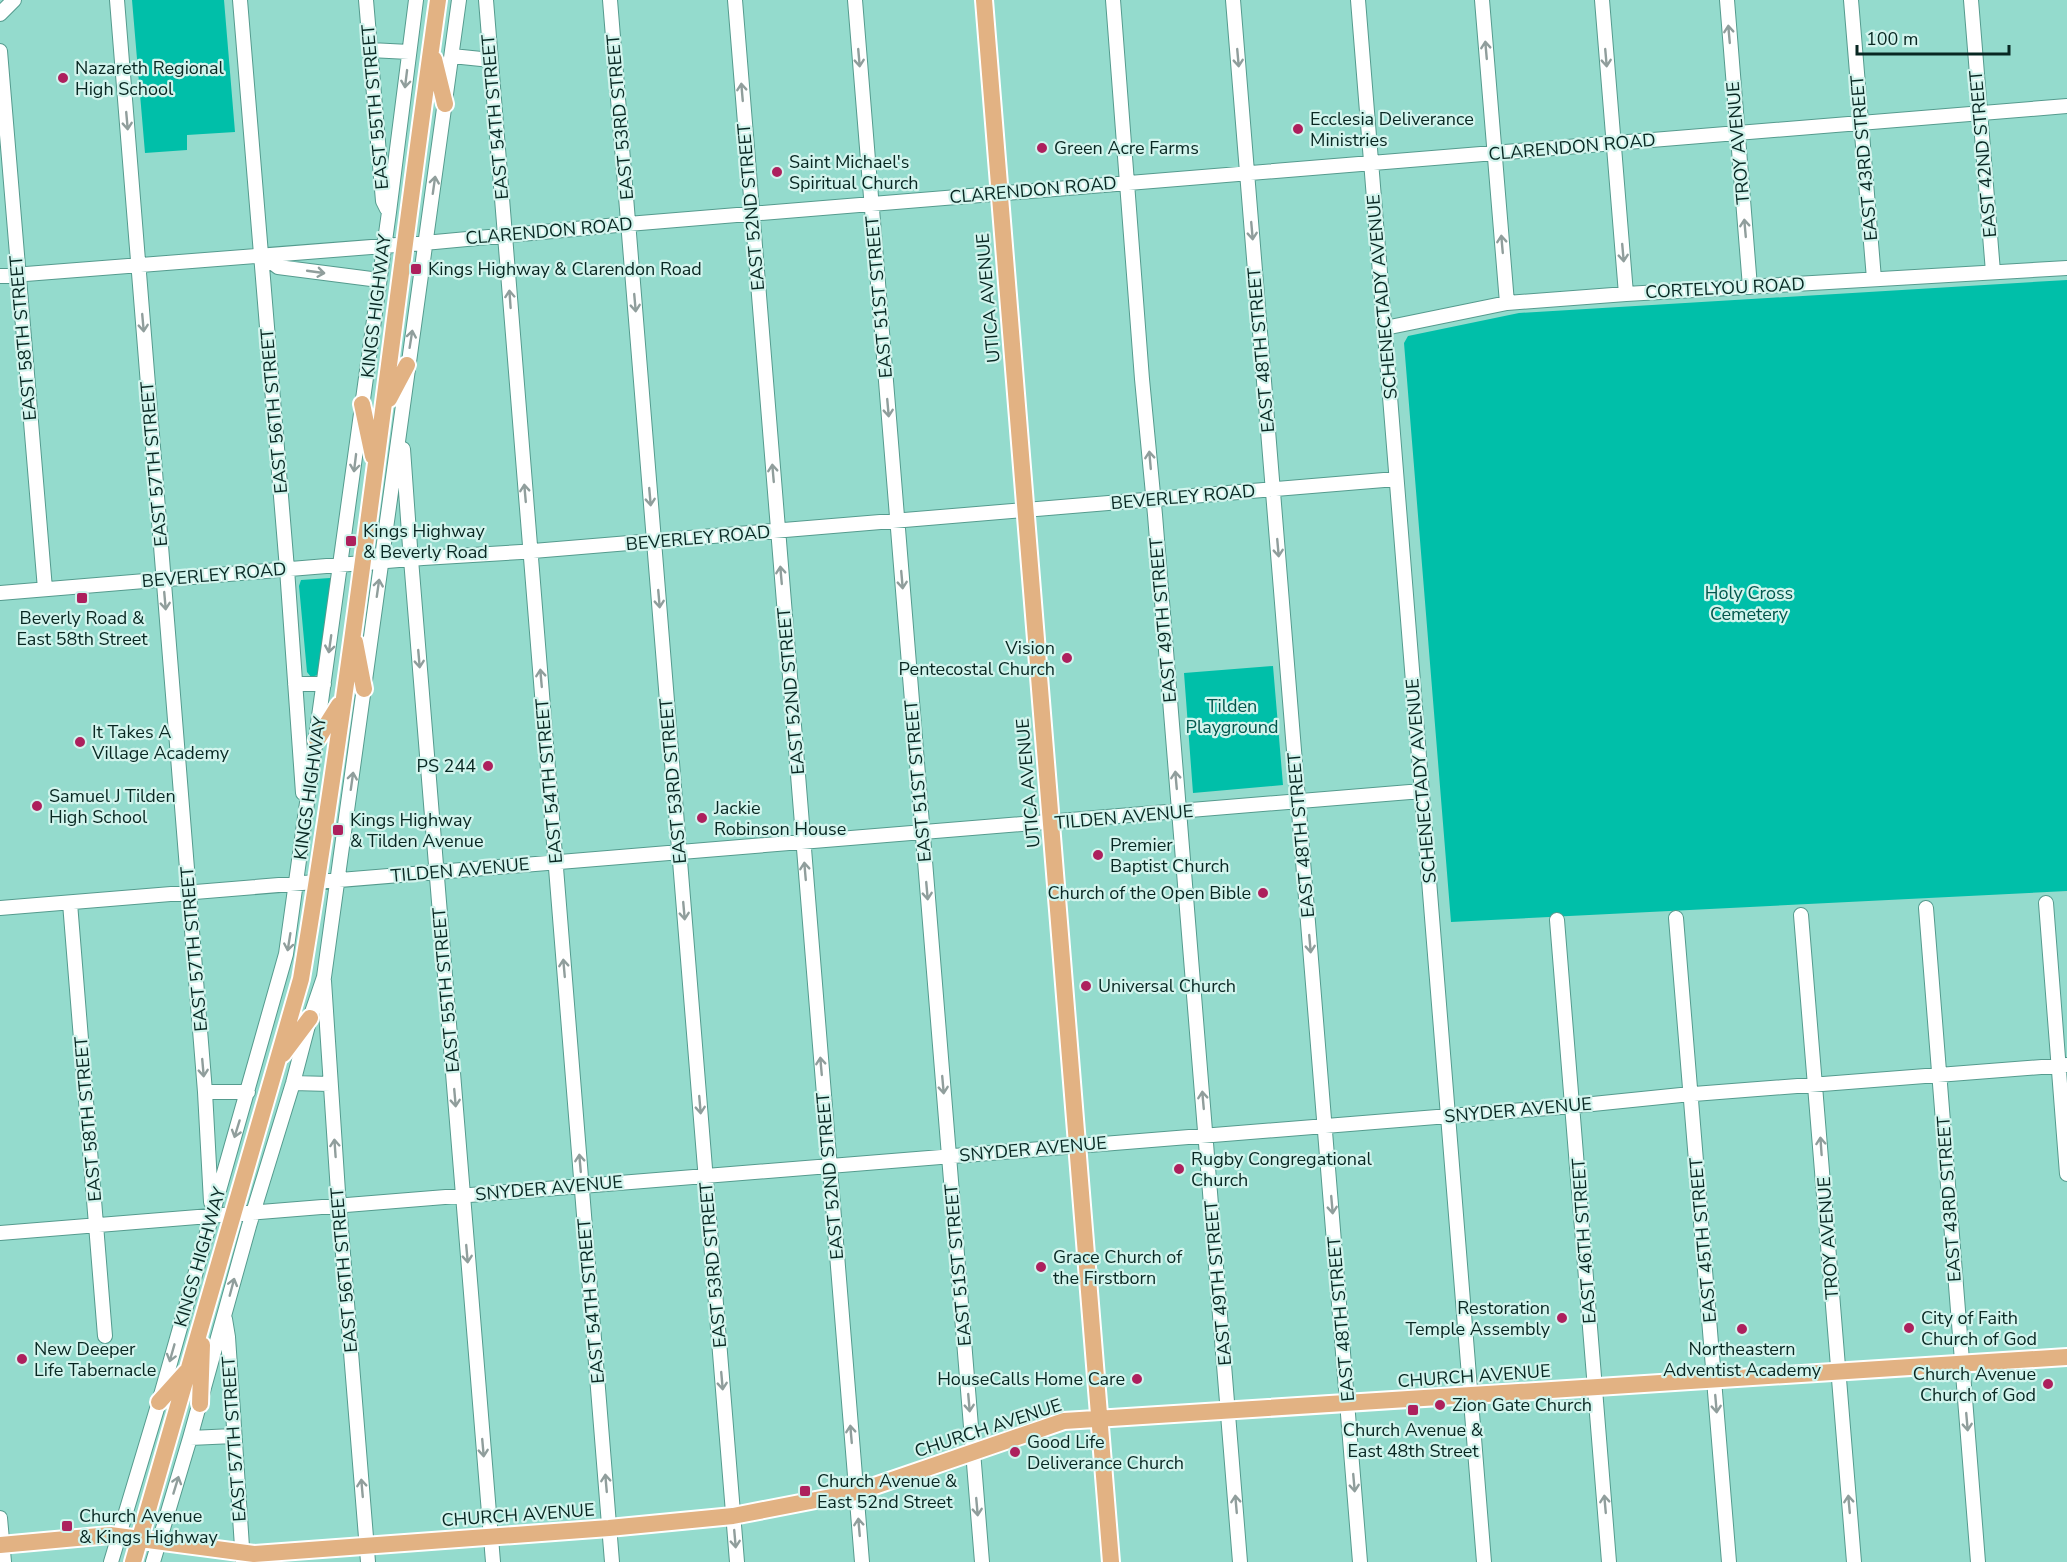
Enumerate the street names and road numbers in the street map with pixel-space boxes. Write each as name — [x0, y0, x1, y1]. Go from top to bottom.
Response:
street label: EAST 55TH STREET — [356, 23, 394, 191]
street label: EAST 54TH STREET — [476, 33, 514, 201]
street label: EAST 53RD STREET — [601, 33, 639, 201]
street label: EAST 42ND STREET — [1964, 69, 2002, 239]
street label: EAST 43RD STREET — [1845, 74, 1883, 242]
street label: TROY AVENUE — [1721, 81, 1755, 205]
street label: EAST 52ND STREET — [732, 122, 770, 292]
street label: CLARENDON ROAD — [1487, 128, 1657, 166]
street label: CLARENDON ROAD — [948, 171, 1118, 209]
street label: SCHENECTADY AVENUE — [1361, 194, 1403, 400]
street label: CLARENDON ROAD — [464, 212, 634, 250]
street label: EAST 51ST STREET — [860, 215, 898, 379]
street label: UTICA AVENUE — [970, 232, 1006, 364]
street label: KINGS HIGHWAY — [355, 233, 397, 379]
street label: EAST 58TH STREET — [4, 254, 42, 422]
street label: EAST 48TH STREET — [1242, 266, 1280, 434]
street label: CORTELYOU ROAD — [1645, 272, 1805, 304]
street label: EAST 56TH STREET — [255, 327, 293, 495]
street label: EAST 57TH STREET — [135, 380, 173, 548]
street label: BEVERLEY ROAD — [1110, 479, 1256, 515]
street label: BEVERLEY ROAD — [625, 520, 771, 556]
street label: EAST 49TH STREET — [1144, 536, 1182, 704]
street label: BEVERLEY ROAD — [141, 557, 287, 593]
street label: EAST 52ND STREET — [772, 606, 810, 776]
street label: SCHENECTADY AVENUE — [1400, 678, 1442, 884]
street label: EAST 54TH STREET — [530, 697, 568, 865]
street label: EAST 53RD STREET — [654, 697, 692, 865]
street label: EAST 51ST STREET — [899, 699, 937, 863]
street label: KINGS HIGHWAY — [288, 715, 332, 861]
street label: UTICA AVENUE — [1010, 717, 1046, 849]
street label: EAST 48TH STREET — [1282, 751, 1320, 919]
street label: TILDEN AVENUE — [1054, 799, 1194, 835]
street label: TILDEN AVENUE — [390, 852, 530, 888]
street label: EAST 57TH STREET — [175, 865, 213, 1033]
street label: EAST 55TH STREET — [427, 906, 465, 1074]
street label: EAST 58TH STREET — [69, 1035, 107, 1203]
street label: EAST 52ND STREET — [811, 1091, 849, 1261]
street label: SNYDER AVENUE — [1443, 1092, 1593, 1128]
street label: EAST 43RD STREET — [1931, 1115, 1967, 1283]
street label: SNYDER AVENUE — [958, 1131, 1108, 1167]
street label: EAST 45TH STREET — [1684, 1156, 1722, 1324]
street label: EAST 46TH STREET — [1566, 1157, 1602, 1324]
street label: SNYDER AVENUE — [474, 1170, 624, 1206]
street label: TROY AVENUE — [1812, 1176, 1844, 1300]
street label: EAST 53RD STREET — [694, 1181, 732, 1349]
street label: EAST 51ST STREET — [939, 1183, 977, 1347]
street label: KINGS HIGHWAY — [169, 1184, 232, 1330]
street label: EAST 56TH STREET — [325, 1186, 363, 1354]
street label: EAST 49TH STREET — [1199, 1199, 1237, 1367]
street label: EAST 54TH STREET — [572, 1217, 610, 1385]
street label: EAST 48TH STREET — [1322, 1235, 1360, 1403]
street label: EAST 57TH STREET — [216, 1355, 252, 1522]
street label: CHURCH AVENUE — [1397, 1359, 1551, 1393]
street label: CHURCH AVENUE — [911, 1393, 1065, 1463]
street label: CHURCH AVENUE — [441, 1498, 595, 1532]

